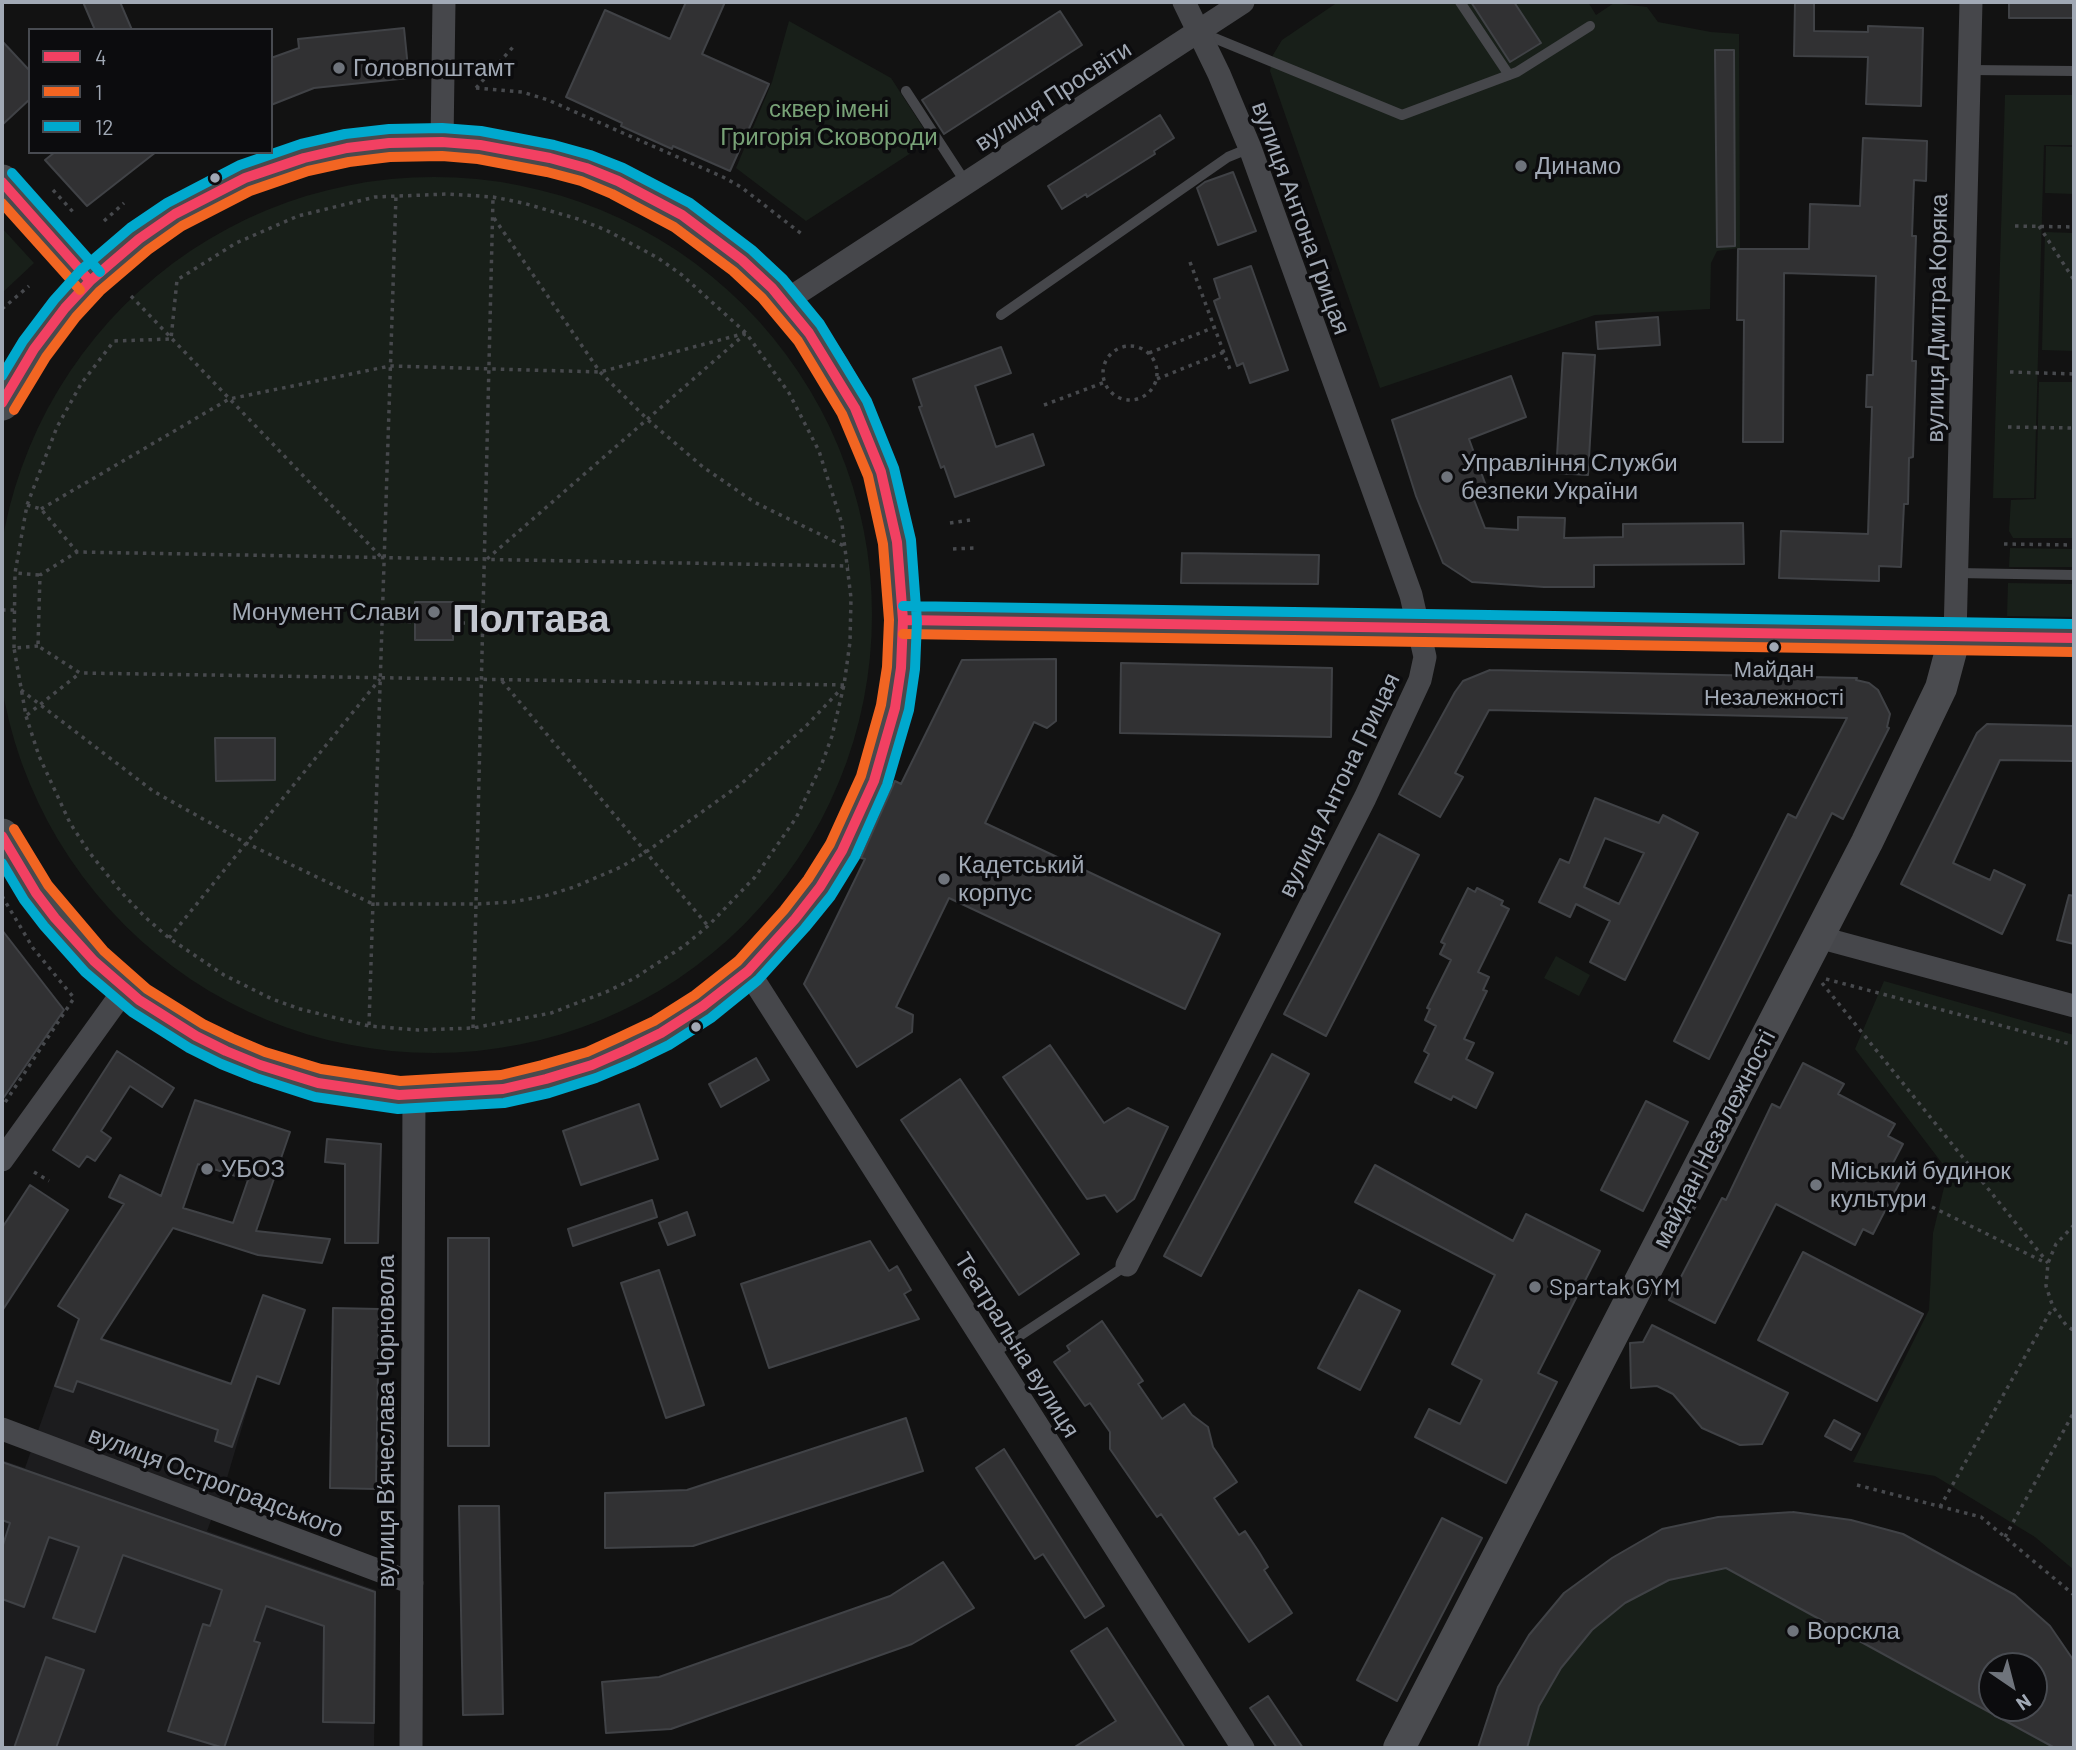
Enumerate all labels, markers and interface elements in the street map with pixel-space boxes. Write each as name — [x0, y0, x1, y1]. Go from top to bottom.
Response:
legend — [28, 28, 273, 154]
street label: вулиця Просвіти — [969, 35, 1137, 157]
text: 4 — [95, 44, 107, 69]
place label: Головпоштамт — [353, 54, 515, 82]
marker: Головпоштамт — [331, 60, 347, 76]
text: 1 — [95, 79, 102, 104]
park label: сквер імені Григорія Сковороди — [720, 95, 938, 151]
street label: вулиця Антона Грицая — [1245, 98, 1357, 338]
text: 12 — [95, 114, 114, 139]
place label: Динамо — [1535, 152, 1621, 180]
marker: Динамо — [1513, 158, 1529, 174]
unlabelled marker — [208, 171, 222, 185]
street label: вулиця Дмитра Коряка — [1920, 193, 1954, 443]
place label: Управління Служби безпеки України — [1461, 449, 1678, 505]
marker: Управління Служби безпеки України — [1439, 469, 1455, 485]
district label: Полтава — [452, 596, 610, 642]
place label: Монумент Слави — [232, 598, 420, 626]
marker: Монумент Слави — [426, 604, 442, 620]
marker: Майдан Незалежності — [1767, 640, 1781, 654]
place label: Майдан Незалежності — [1704, 657, 1844, 708]
street label: вулиця Антона Грицая — [1272, 668, 1406, 902]
place label: Кадетський корпус — [958, 851, 1084, 907]
marker: Кадетський корпус — [936, 871, 952, 887]
unlabelled marker — [689, 1020, 703, 1034]
street label: майдан Незалежності — [1646, 1025, 1782, 1253]
place label: УБОЗ — [221, 1155, 285, 1183]
place label: Міський будинок культури — [1830, 1157, 2011, 1213]
marker: УБОЗ — [199, 1161, 215, 1177]
marker: Міський будинок культури — [1808, 1177, 1824, 1193]
street label: Театральна вулиця — [948, 1247, 1086, 1443]
street label: вулиця Вʼячеслава Чорновола — [372, 1255, 400, 1587]
place label: Spartak GYM — [1549, 1273, 1681, 1301]
marker: Spartak GYM — [1527, 1279, 1543, 1295]
street label: вулиця Остроградського — [85, 1420, 347, 1544]
place label: Ворскла — [1807, 1617, 1900, 1645]
marker: Ворскла — [1785, 1623, 1801, 1639]
north arrow — [1978, 1652, 2048, 1722]
text: N — [2012, 1690, 2036, 1716]

